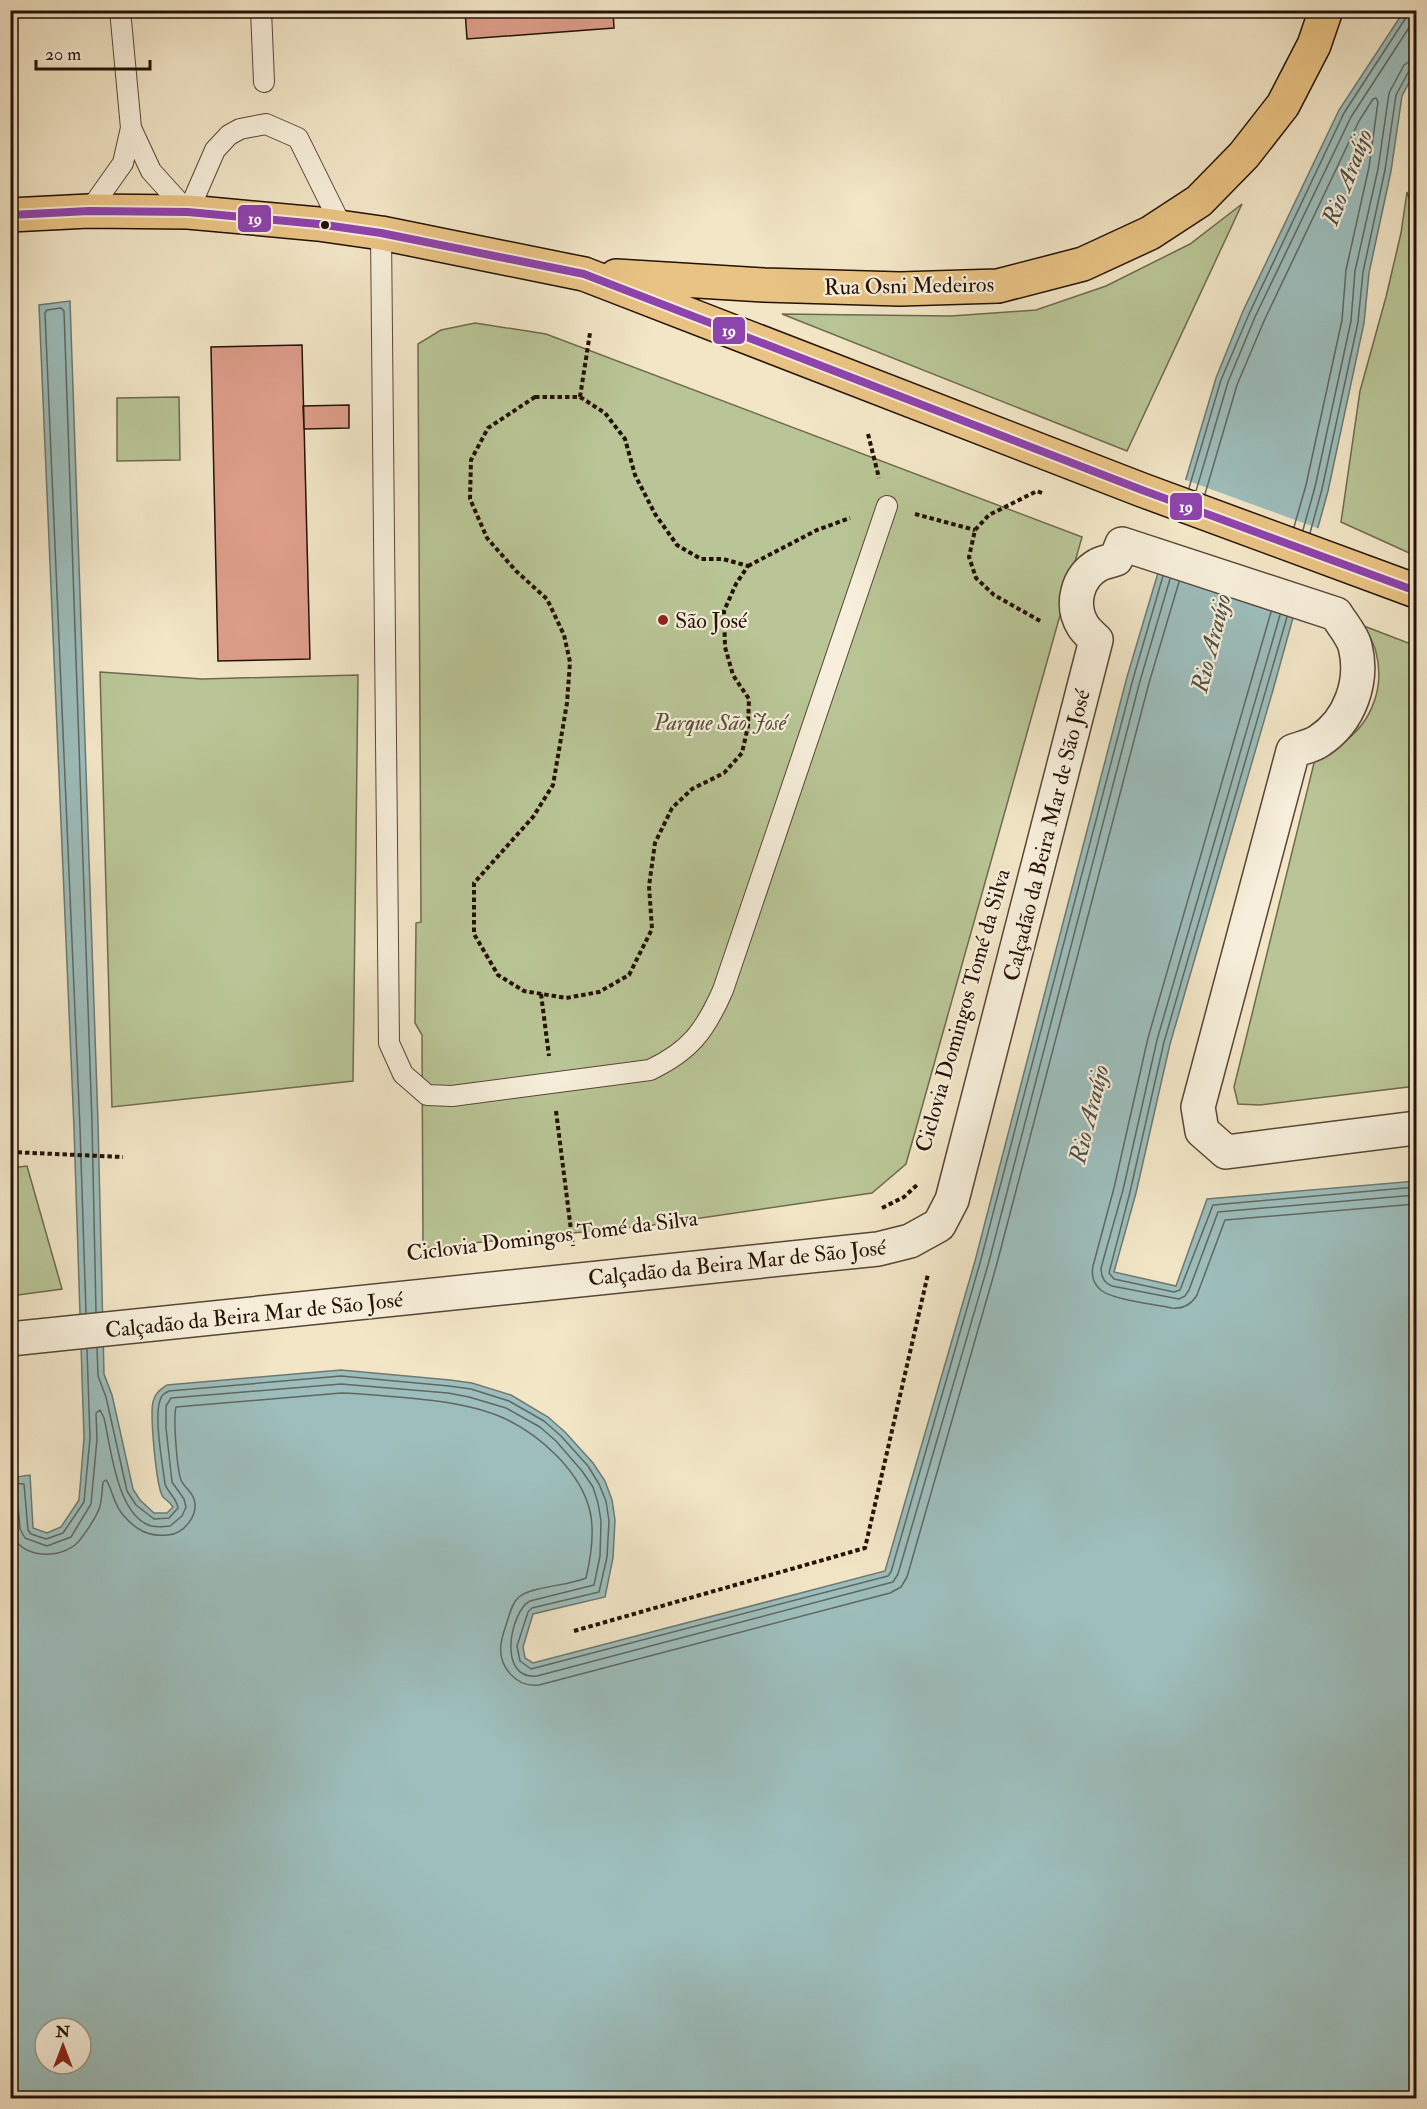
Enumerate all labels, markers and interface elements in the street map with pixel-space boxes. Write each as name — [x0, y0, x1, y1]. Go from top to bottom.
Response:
scale bar — [36, 33, 150, 71]
text: 20 m — [45, 43, 81, 66]
water label: Rio Araújo — [1315, 125, 1380, 231]
line badge: 19 — [237, 204, 272, 233]
text: 19 — [248, 209, 262, 229]
unlabelled marker — [319, 219, 331, 231]
street label: Rua Osni Medeiros — [824, 271, 994, 301]
line badge: 19 — [712, 316, 746, 345]
text: 19 — [722, 321, 736, 341]
line badge: 19 — [1169, 492, 1203, 521]
text: 19 — [1179, 497, 1193, 517]
water label: Rio Araújo — [1184, 591, 1239, 697]
place label: São José — [675, 607, 748, 635]
marker: São José — [656, 613, 670, 627]
street label: Calçadão da Beira Mar de São José — [997, 686, 1097, 984]
park label: Parque São José — [653, 709, 790, 737]
street label: Ciclovia Domingos Tomé da Silva — [909, 865, 1017, 1155]
water label: Rio Araújo — [1062, 1062, 1117, 1168]
street label: Ciclovia Domingos Tomé da Silva — [405, 1204, 700, 1268]
street label: Calçadão da Beira Mar de São José — [587, 1233, 888, 1293]
street label: Calçadão da Beira Mar de São José — [104, 1285, 405, 1345]
north arrow — [33, 2016, 93, 2076]
text: N — [55, 2022, 71, 2042]

